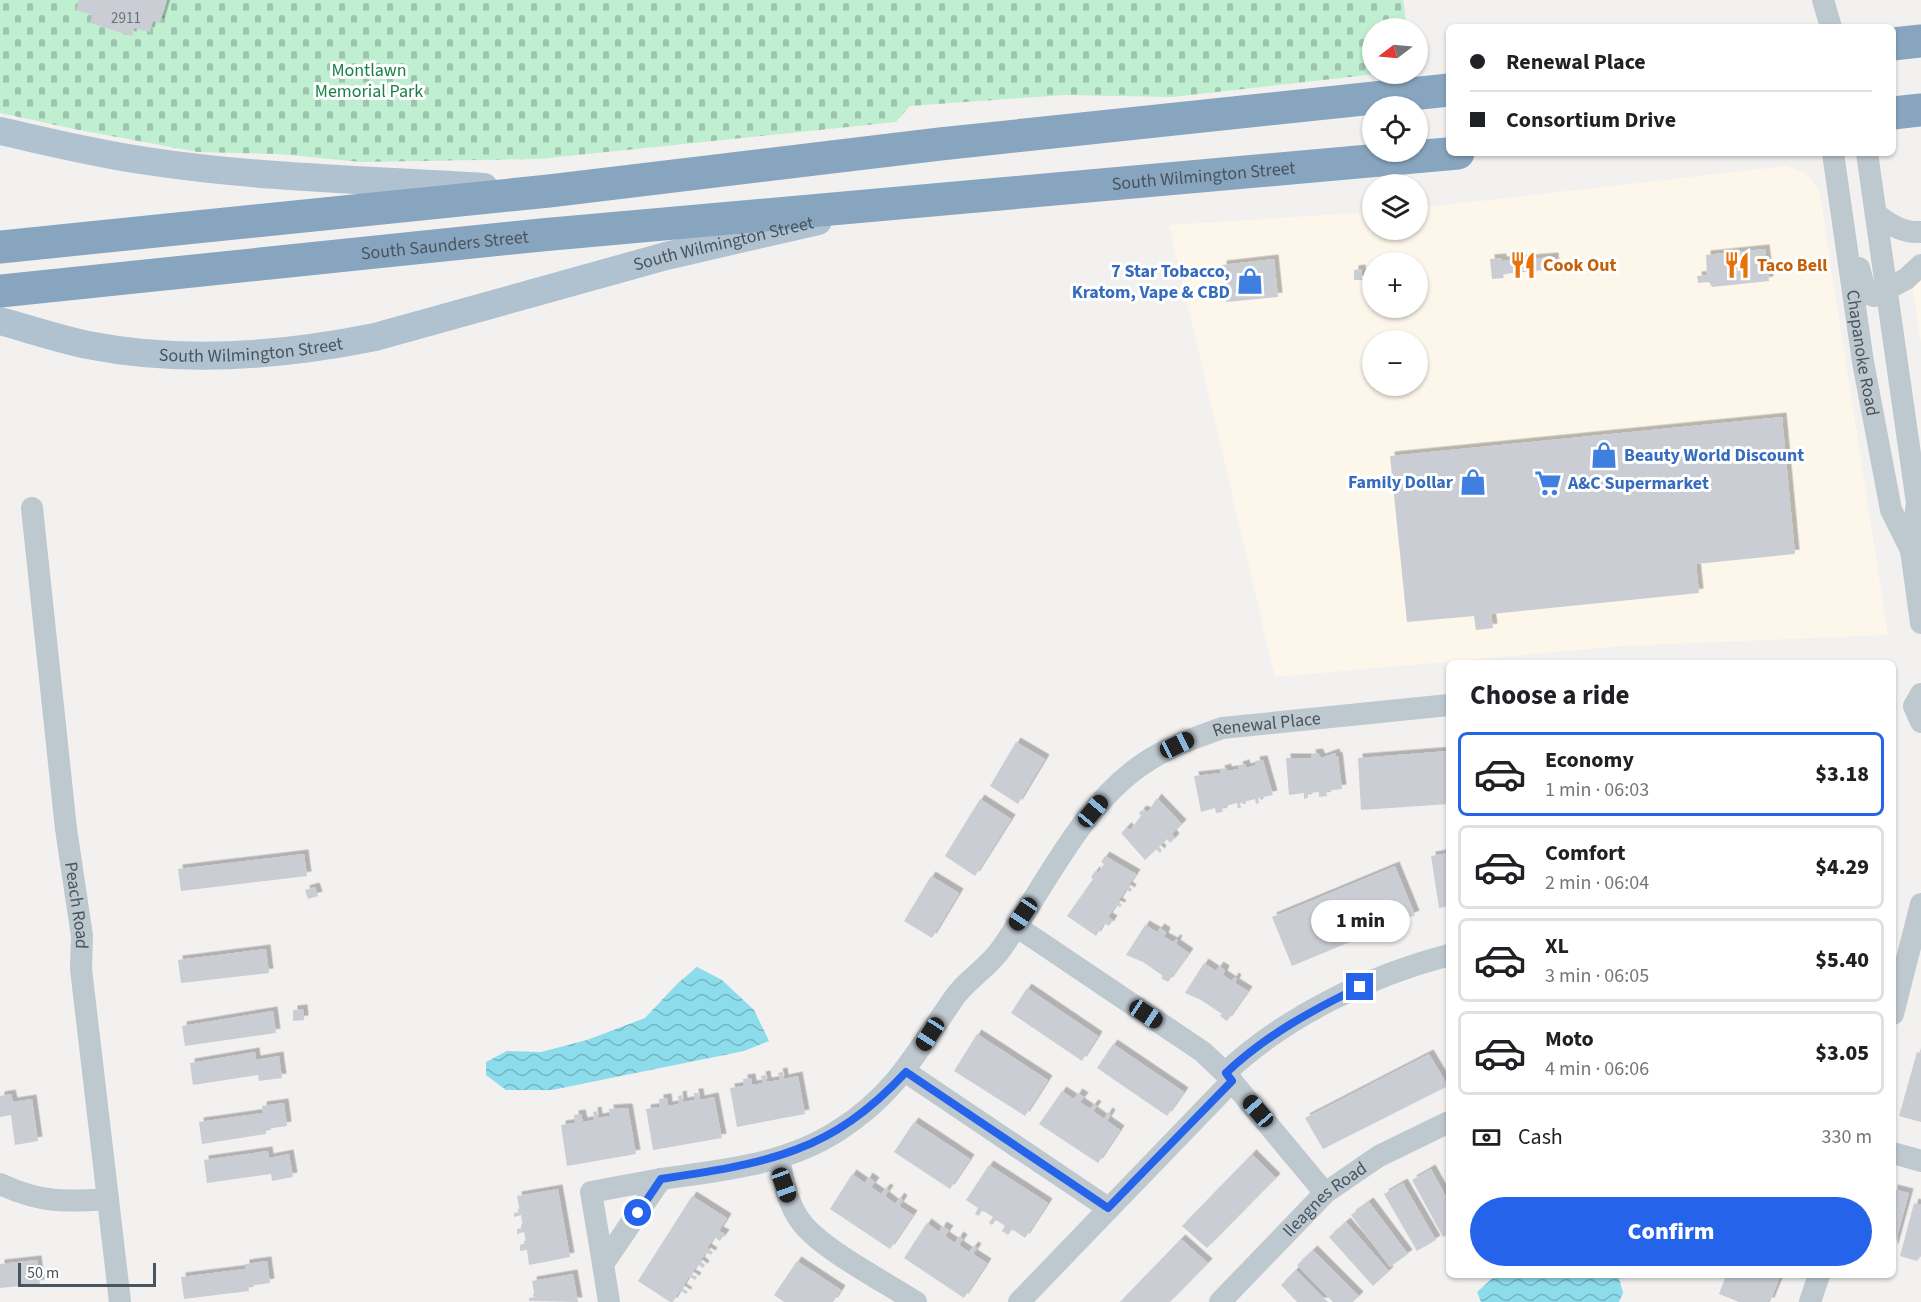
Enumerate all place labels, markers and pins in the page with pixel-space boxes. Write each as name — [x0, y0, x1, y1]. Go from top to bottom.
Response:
restaurant icon: Cook Out — [1508, 250, 1538, 280]
restaurant icon: Taco Bell — [1722, 250, 1752, 280]
place label: Cook Out — [1543, 253, 1616, 278]
place label: Taco Bell — [1757, 253, 1827, 278]
place label: 7 Star Tobacco, Kratom, Vape & CBD — [1072, 259, 1230, 305]
shop icon: 7 Star Tobacco, Kratom, Vape & CBD — [1235, 266, 1265, 296]
shop icon: Beauty World Discount — [1589, 440, 1619, 470]
place label: Beauty World Discount — [1624, 443, 1804, 468]
shop icon: Family Dollar — [1458, 467, 1488, 497]
supermarket icon: A&C Supermarket — [1533, 468, 1563, 498]
place label: Family Dollar — [1348, 470, 1454, 495]
place label: A&C Supermarket — [1567, 471, 1709, 496]

